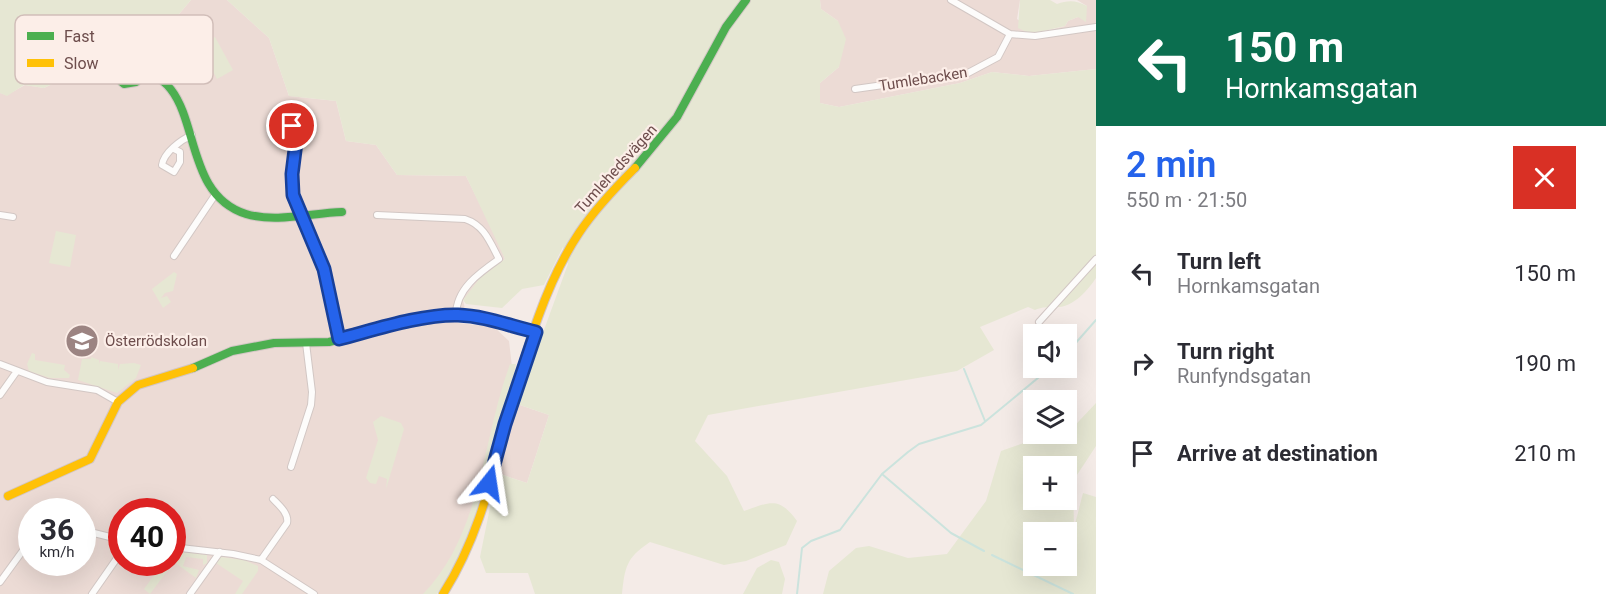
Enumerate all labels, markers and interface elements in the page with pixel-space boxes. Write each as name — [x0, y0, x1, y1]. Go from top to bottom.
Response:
legend — [15, 15, 213, 84]
text: 150 m — [1225, 23, 1344, 72]
icon: left — [1126, 24, 1204, 102]
text: Fast — [64, 27, 95, 46]
text: Slow — [64, 54, 99, 73]
street label: Tumlebacken — [877, 63, 969, 95]
text: Hornkamsgatan — [1225, 73, 1418, 105]
pin — [266, 100, 317, 151]
icon: arrive — [275, 109, 308, 142]
street label: Tumlehedsvägen — [571, 121, 661, 217]
text: 2 min — [1126, 144, 1216, 186]
button: close — [1513, 146, 1576, 209]
text: 550 m · 21:50 — [1126, 188, 1247, 212]
text: Turn left — [1177, 249, 1261, 274]
icon: left — [1126, 257, 1159, 290]
text: 150 m — [1514, 261, 1576, 286]
text: Hornkamsgatan — [1177, 274, 1320, 298]
school or university icon: Österrödskolan — [64, 323, 100, 359]
map controls — [1023, 324, 1077, 576]
button: sound — [1023, 324, 1077, 378]
place label: Österrödskolan — [105, 332, 207, 350]
text: Turn right — [1177, 339, 1274, 364]
icon: right — [1126, 347, 1159, 380]
text: 190 m — [1514, 351, 1576, 376]
text: Runfyndsgatan — [1177, 364, 1311, 388]
button: layers — [1023, 390, 1077, 444]
icon: arrive — [1126, 437, 1159, 470]
text: Arrive at destination — [1177, 441, 1378, 466]
text: 210 m — [1514, 441, 1576, 466]
position arrow — [457, 451, 521, 515]
button: + — [1023, 456, 1077, 510]
speed limit sign: 40 — [108, 498, 186, 576]
text: 36 — [40, 512, 74, 547]
button: − — [1023, 522, 1077, 576]
text: km/h — [39, 543, 75, 561]

